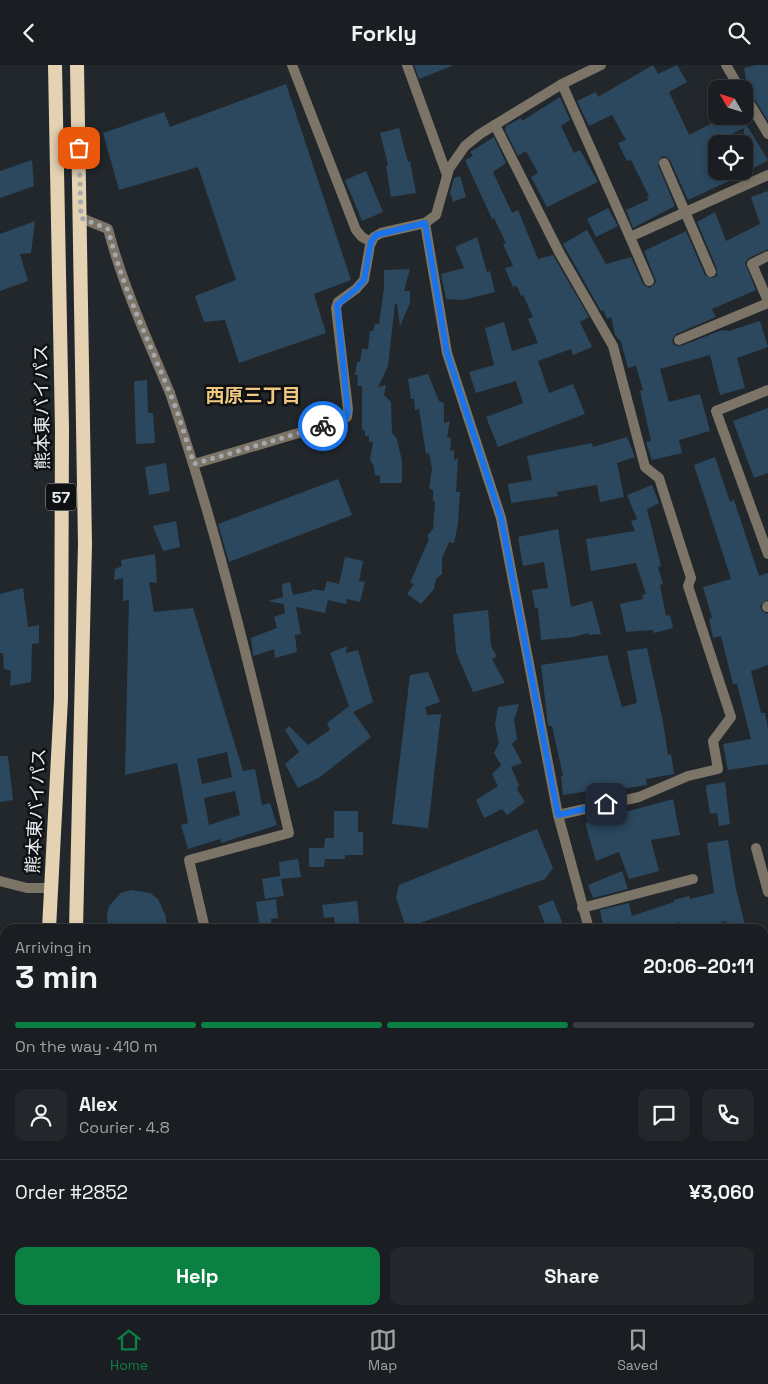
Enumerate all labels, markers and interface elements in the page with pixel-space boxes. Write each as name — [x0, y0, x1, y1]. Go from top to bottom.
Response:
icon: back — [15, 19, 43, 47]
text: Forkly — [351, 19, 417, 47]
icon: search — [725, 19, 753, 47]
north arrow — [708, 80, 752, 125]
map controls — [708, 80, 753, 180]
pin — [58, 127, 100, 169]
icon: bag — [65, 134, 93, 162]
button: locate — [708, 135, 753, 180]
street label: 熊本東バイパス — [29, 344, 54, 470]
district label: 西原三丁目 — [205, 383, 301, 408]
courier — [298, 401, 348, 451]
icon: bike — [309, 412, 337, 440]
road number: 57 — [46, 483, 76, 511]
street label: 熊本東バイパス — [21, 748, 50, 874]
pin — [585, 783, 627, 825]
icon: home — [592, 790, 620, 818]
text: Arriving in — [15, 937, 92, 958]
text: 20:06–20:11 — [643, 954, 754, 979]
text: 3 min — [15, 957, 98, 997]
text: On the way · 410 m — [15, 1036, 158, 1057]
button: person — [15, 1089, 67, 1141]
button: chat — [638, 1089, 690, 1141]
button: phone — [702, 1089, 754, 1141]
text: Alex — [79, 1092, 118, 1117]
text: Courier · 4.8 — [79, 1117, 170, 1138]
text: Order #2852 — [15, 1180, 128, 1205]
text: ¥3,060 — [689, 1180, 754, 1205]
button: Help — [15, 1247, 380, 1305]
button: Share — [390, 1247, 754, 1305]
tab: Home — [110, 1326, 148, 1374]
tab: Map — [368, 1326, 397, 1374]
tab: Saved — [617, 1326, 658, 1374]

